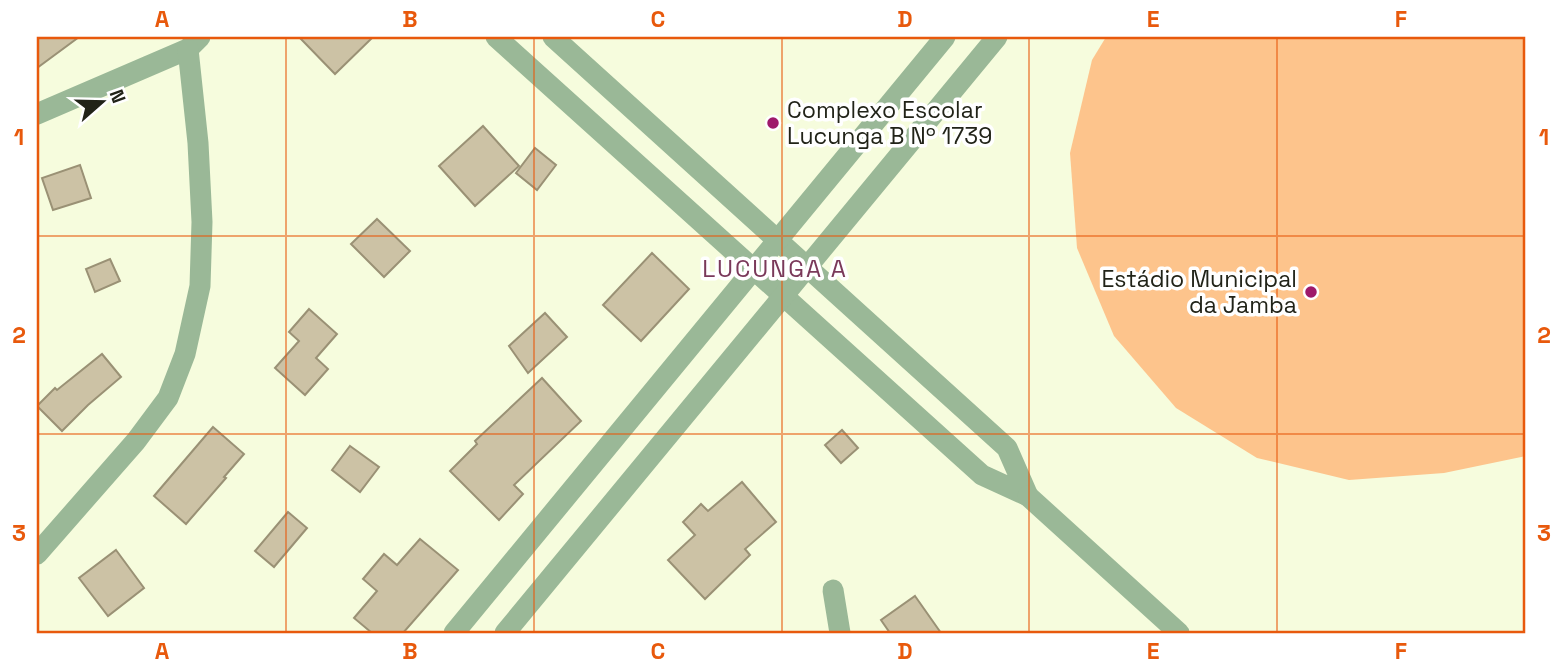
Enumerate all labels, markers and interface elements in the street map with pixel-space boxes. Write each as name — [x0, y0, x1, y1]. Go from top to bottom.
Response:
text: A — [155, 4, 170, 34]
text: B — [402, 4, 418, 34]
text: C — [651, 4, 665, 34]
text: D — [897, 4, 913, 34]
text: E — [1147, 4, 1159, 34]
text: F — [1395, 4, 1407, 34]
north arrow — [66, 66, 136, 136]
text: N — [104, 86, 131, 107]
place label: Complexo Escolar Lucunga B Nº 1739 — [787, 95, 992, 151]
marker: Complexo Escolar Lucunga B Nº 1739 — [765, 115, 781, 131]
text: 1 — [14, 122, 24, 152]
text: 1 — [1539, 122, 1549, 152]
district label: LUCUNGA A — [702, 253, 848, 284]
place label: Estádio Municipal da Jamba — [1101, 264, 1297, 320]
marker: Estádio Municipal da Jamba — [1303, 284, 1319, 300]
text: 2 — [12, 320, 26, 350]
text: 2 — [1537, 320, 1551, 350]
text: 3 — [12, 518, 26, 548]
text: 3 — [1537, 518, 1551, 548]
text: A — [155, 636, 170, 666]
text: B — [402, 636, 418, 666]
text: C — [651, 636, 665, 666]
text: D — [897, 636, 913, 666]
text: E — [1147, 636, 1159, 666]
text: F — [1395, 636, 1407, 666]

